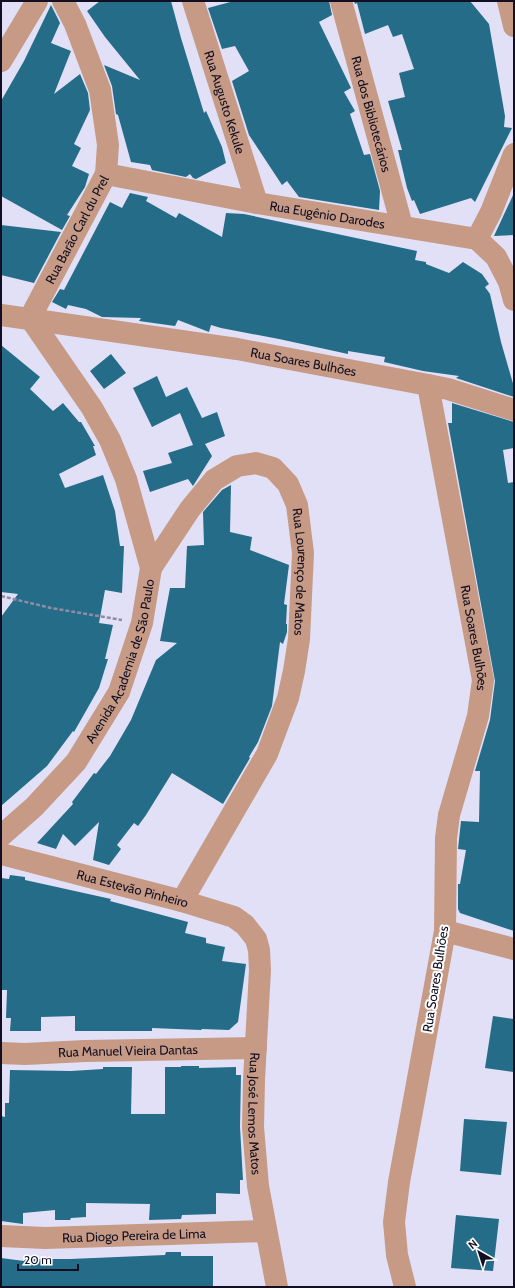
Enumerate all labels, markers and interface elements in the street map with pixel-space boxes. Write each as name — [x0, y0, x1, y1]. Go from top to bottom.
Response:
street label: Rua Augusto Kekule — [201, 48, 249, 156]
street label: Rua dos Bibliotecários — [348, 54, 395, 174]
street label: Rua Barão Carl du Prel — [41, 173, 112, 287]
street label: Rua Eugênio Darodes — [268, 197, 387, 232]
street label: Rua Soares Bulhões — [249, 344, 358, 379]
street label: Rua Lourenço de Matos — [289, 507, 311, 637]
street label: Avenida Academia de São Paulo — [82, 578, 157, 746]
street label: Rua Soares Bulhões — [457, 584, 491, 692]
street label: Rua Estevão Pinheiro — [75, 866, 190, 911]
street label: Rua Soares Bulhões — [419, 924, 451, 1033]
street label: Rua Manuel Vieira Dantas — [58, 1041, 199, 1060]
street label: Rua José Lemos Matos — [245, 1052, 265, 1176]
street label: Rua Diogo Pereira de Lima — [62, 1225, 207, 1245]
north arrow — [459, 1232, 499, 1272]
text: N — [465, 1236, 480, 1252]
scale bar — [18, 1246, 78, 1272]
text: 20 m — [24, 1252, 52, 1267]

